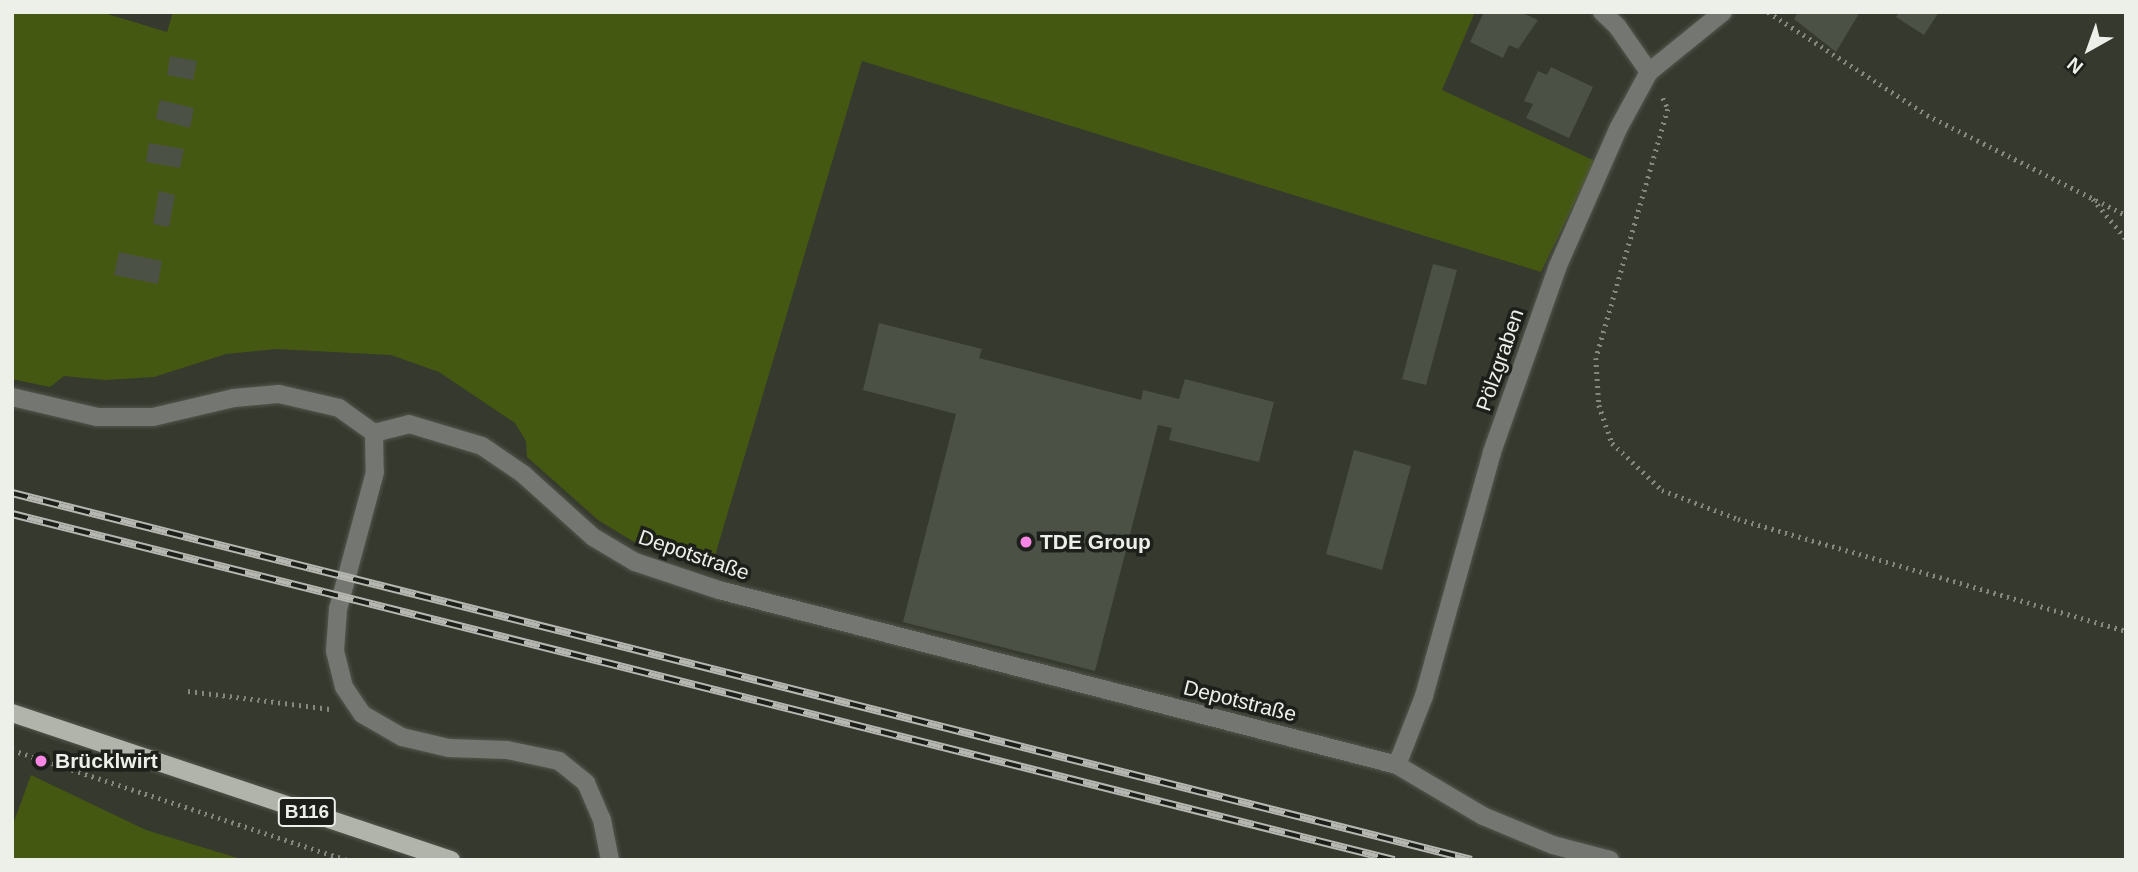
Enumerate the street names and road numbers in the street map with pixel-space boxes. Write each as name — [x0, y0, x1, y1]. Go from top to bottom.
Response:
street label: Pölzgraben — [1471, 306, 1529, 414]
street label: Depotstraße — [635, 524, 753, 586]
street label: Depotstraße — [1181, 675, 1299, 727]
road number: B116 — [277, 796, 337, 828]

